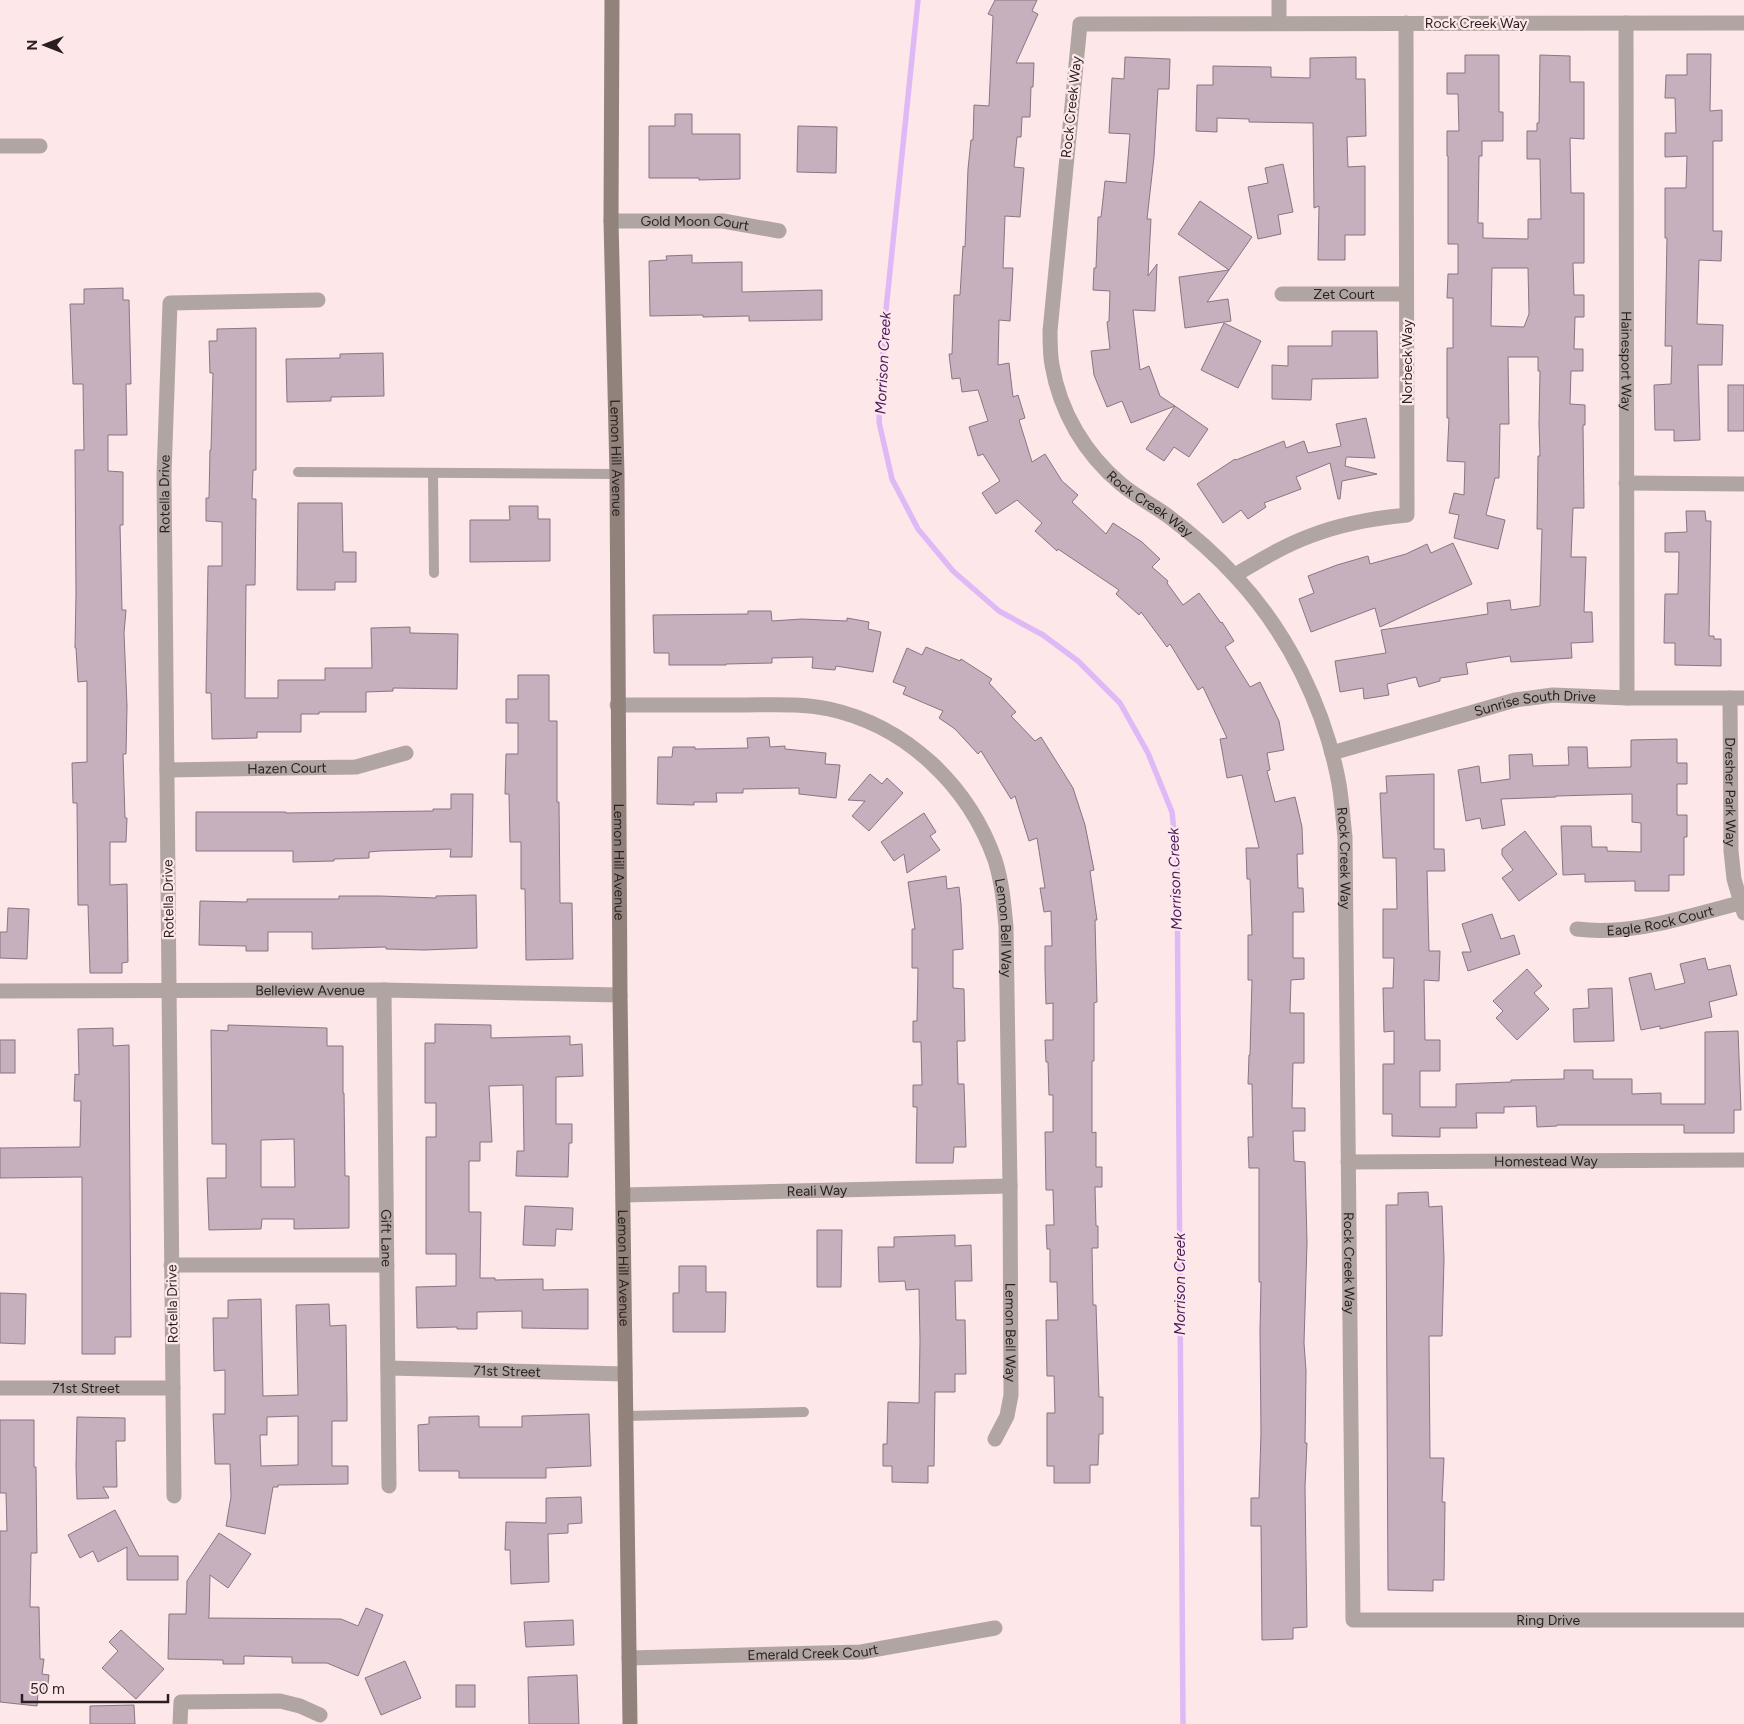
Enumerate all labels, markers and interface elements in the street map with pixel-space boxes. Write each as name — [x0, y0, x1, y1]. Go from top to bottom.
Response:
street label: Rock Creek Way — [1425, 15, 1528, 32]
north arrow — [20, 20, 70, 70]
text: N — [24, 40, 41, 50]
street label: Rock Creek Way — [1058, 55, 1085, 159]
street label: Gold Moon Court — [640, 213, 751, 235]
street label: Zet Court — [1313, 286, 1375, 303]
water label: Morrison Creek — [871, 311, 895, 415]
street label: Hainesport Way — [1617, 311, 1635, 412]
street label: Norbeck Way — [1399, 319, 1416, 404]
street label: Lemon Hill Avenue — [606, 399, 625, 517]
street label: Rotella Drive — [156, 454, 174, 534]
street label: Rock Creek Way — [1103, 467, 1197, 542]
street label: Sunrise South Drive — [1472, 687, 1596, 720]
street label: Dresher Park Way — [1721, 737, 1739, 848]
street label: Hazen Court — [247, 759, 327, 778]
street label: Lemon Hill Avenue — [610, 803, 628, 921]
street label: Rock Creek Way — [1333, 806, 1354, 910]
water label: Morrison Creek — [1164, 827, 1186, 931]
street label: Rotella Drive — [159, 859, 178, 939]
street label: Lemon Bell Way — [991, 877, 1015, 978]
street label: Eagle Rock Court — [1606, 902, 1716, 939]
street label: Belleview Avenue — [255, 982, 365, 999]
street label: Homestead Way — [1494, 1153, 1599, 1170]
street label: Reali Way — [786, 1182, 848, 1200]
street label: Gift Lane — [377, 1209, 395, 1267]
street label: Lemon Hill Avenue — [614, 1209, 633, 1327]
street label: Rock Creek Way — [1340, 1212, 1358, 1315]
water label: Morrison Creek — [1171, 1232, 1189, 1335]
street label: Rotella Drive — [163, 1264, 182, 1344]
street label: Lemon Bell Way — [1001, 1283, 1019, 1383]
street label: 71st Street — [473, 1362, 541, 1381]
street label: 71st Street — [52, 1380, 120, 1397]
street label: Ring Drive — [1516, 1612, 1580, 1629]
street label: Emerald Creek Court — [747, 1641, 880, 1664]
scale bar — [22, 1672, 169, 1704]
text: 50 m — [30, 1680, 65, 1698]

